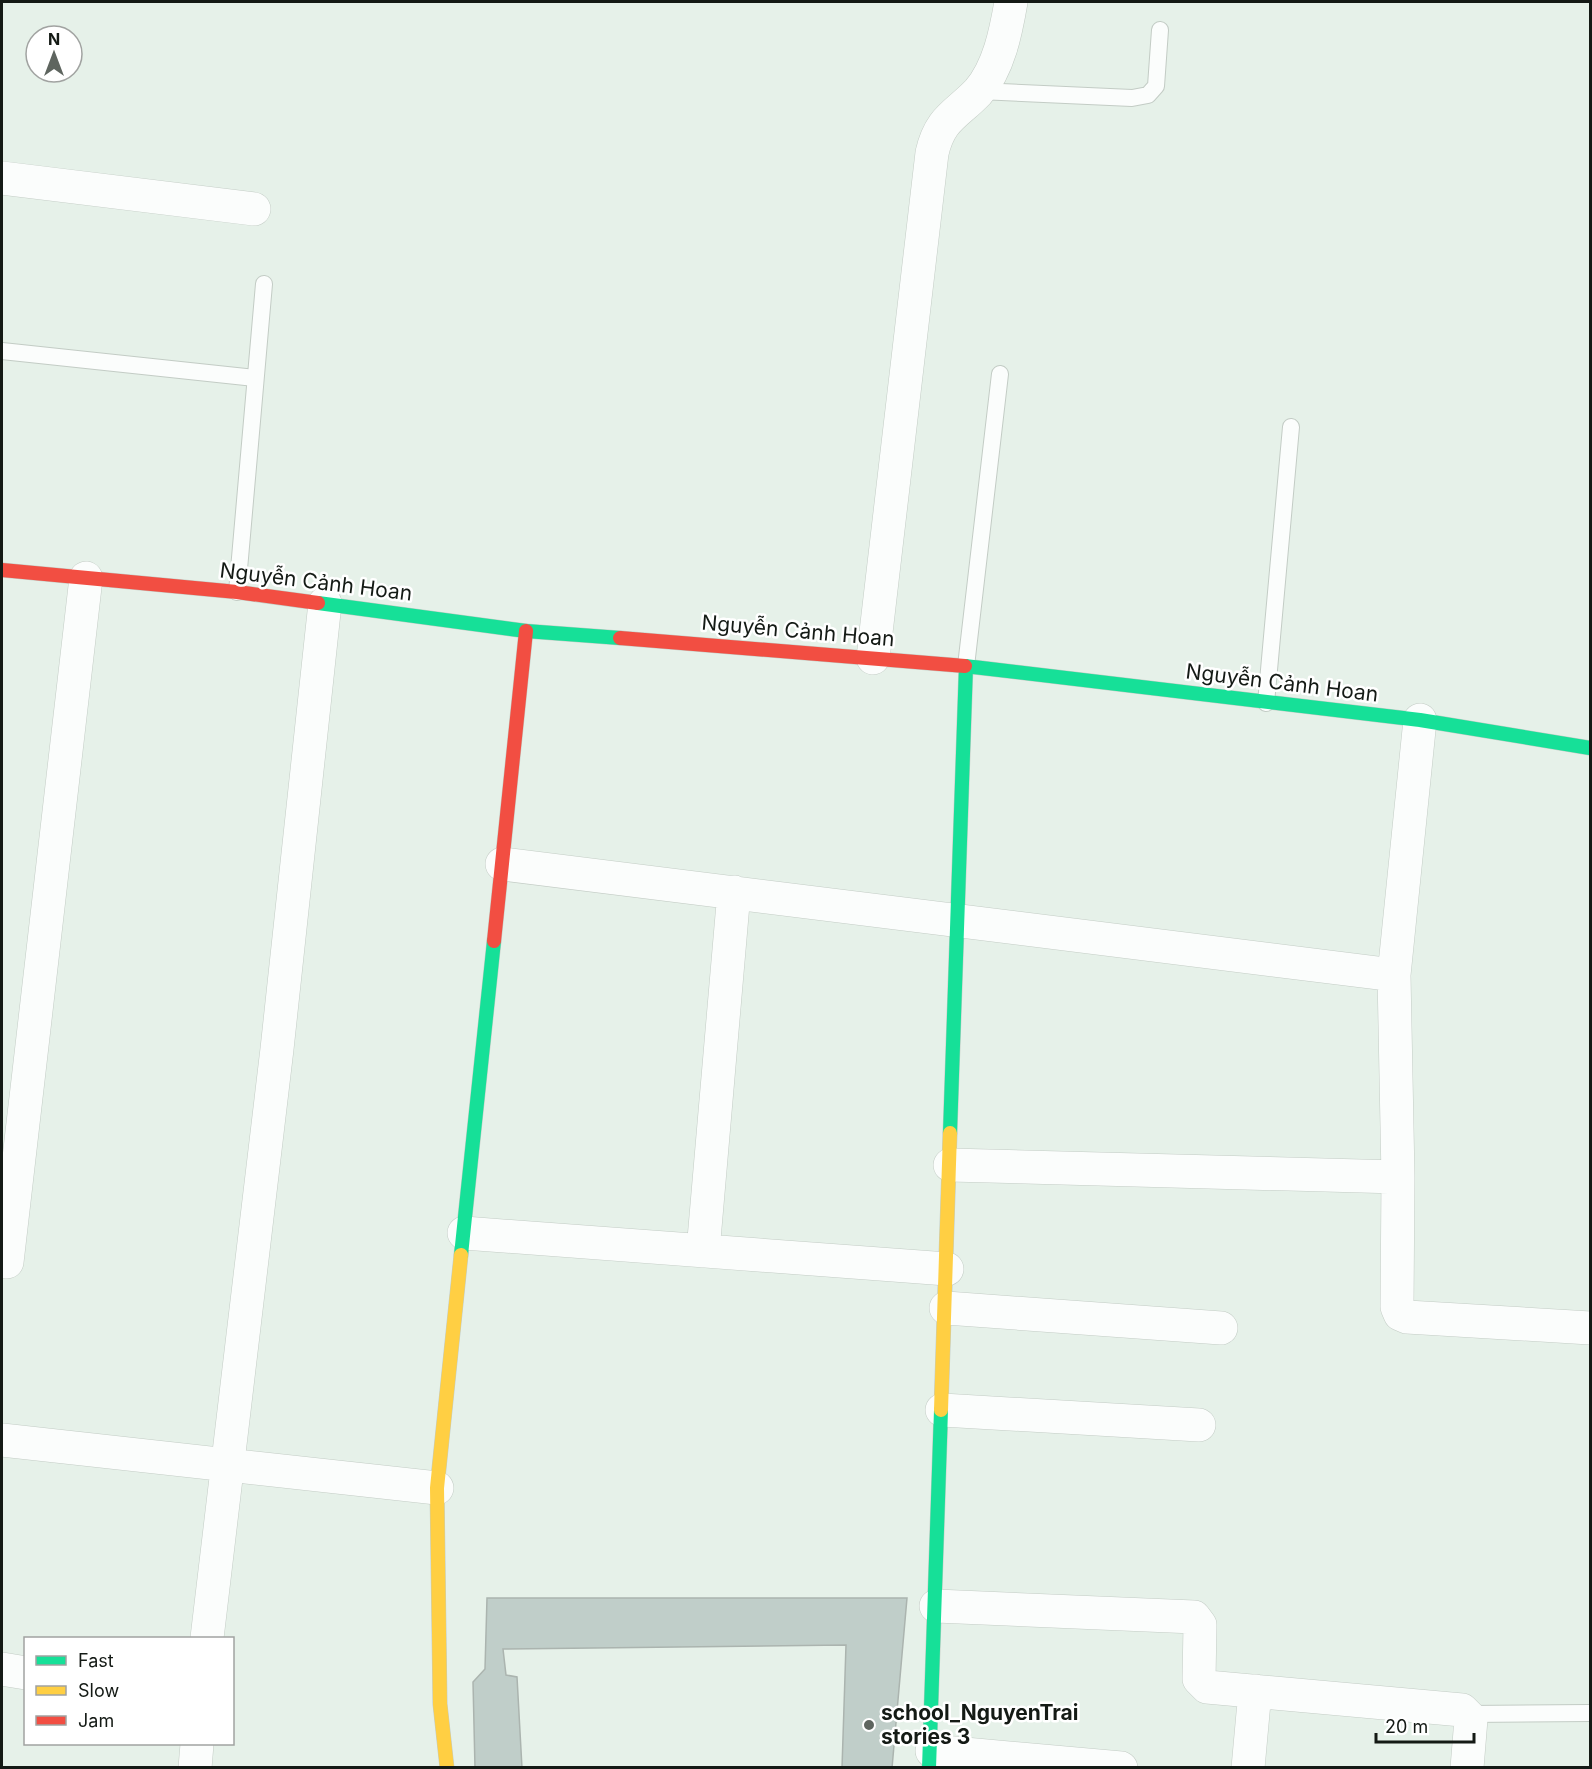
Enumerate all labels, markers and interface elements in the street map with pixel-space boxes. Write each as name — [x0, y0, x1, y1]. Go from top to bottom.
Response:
north arrow — [24, 24, 84, 84]
text: N — [48, 29, 60, 49]
street label: Nguyễn Cảnh Hoan — [218, 557, 414, 606]
street label: Nguyễn Cảnh Hoan — [701, 610, 896, 651]
street label: Nguyễn Cảnh Hoan — [1184, 658, 1380, 707]
legend — [24, 1637, 234, 1745]
text: Fast — [78, 1650, 114, 1671]
text: Slow — [78, 1680, 119, 1701]
place label: school_NguyenTrai stories 3 — [881, 1700, 1078, 1749]
scale bar — [1376, 1706, 1474, 1744]
text: Jam — [78, 1710, 114, 1731]
text: 20 m — [1385, 1716, 1428, 1737]
marker: school_NguyenTrai stories 3 — [862, 1718, 876, 1732]

